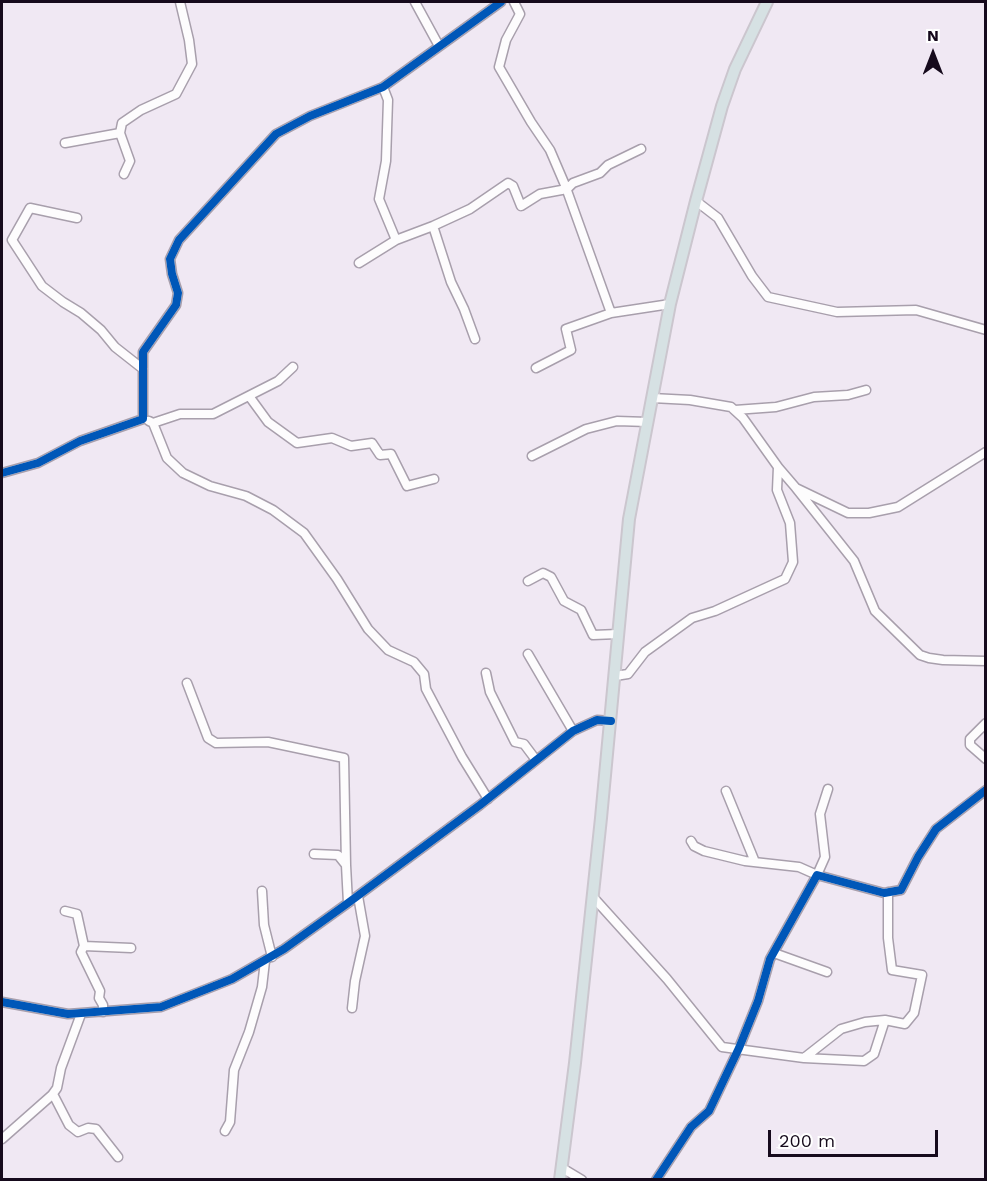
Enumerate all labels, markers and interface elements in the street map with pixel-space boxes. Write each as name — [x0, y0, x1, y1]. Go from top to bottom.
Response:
north arrow — [903, 24, 963, 84]
text: N — [927, 26, 939, 45]
scale bar — [771, 1118, 940, 1156]
text: 200 m — [779, 1130, 835, 1151]

